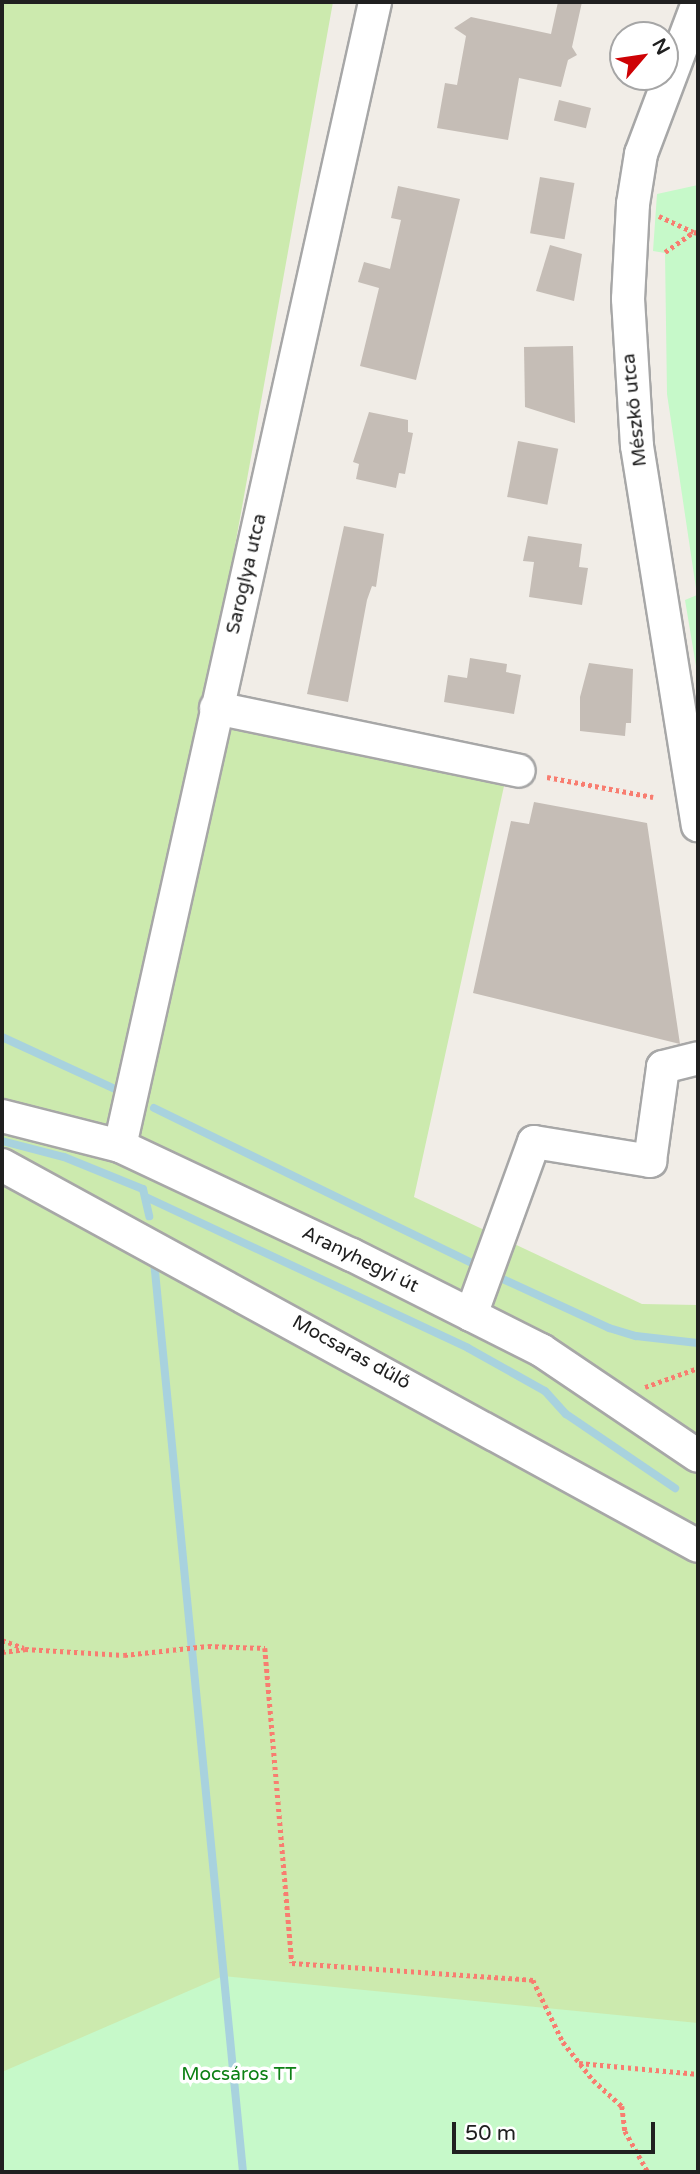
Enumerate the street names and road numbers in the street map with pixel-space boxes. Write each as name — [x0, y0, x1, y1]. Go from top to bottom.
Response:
street label: Mészkő utca — [618, 352, 652, 468]
street label: Saroglya utca — [222, 512, 272, 636]
street label: Aranyhegyi út — [298, 1222, 422, 1298]
street label: Mocsaras dűlő — [288, 1311, 414, 1395]

